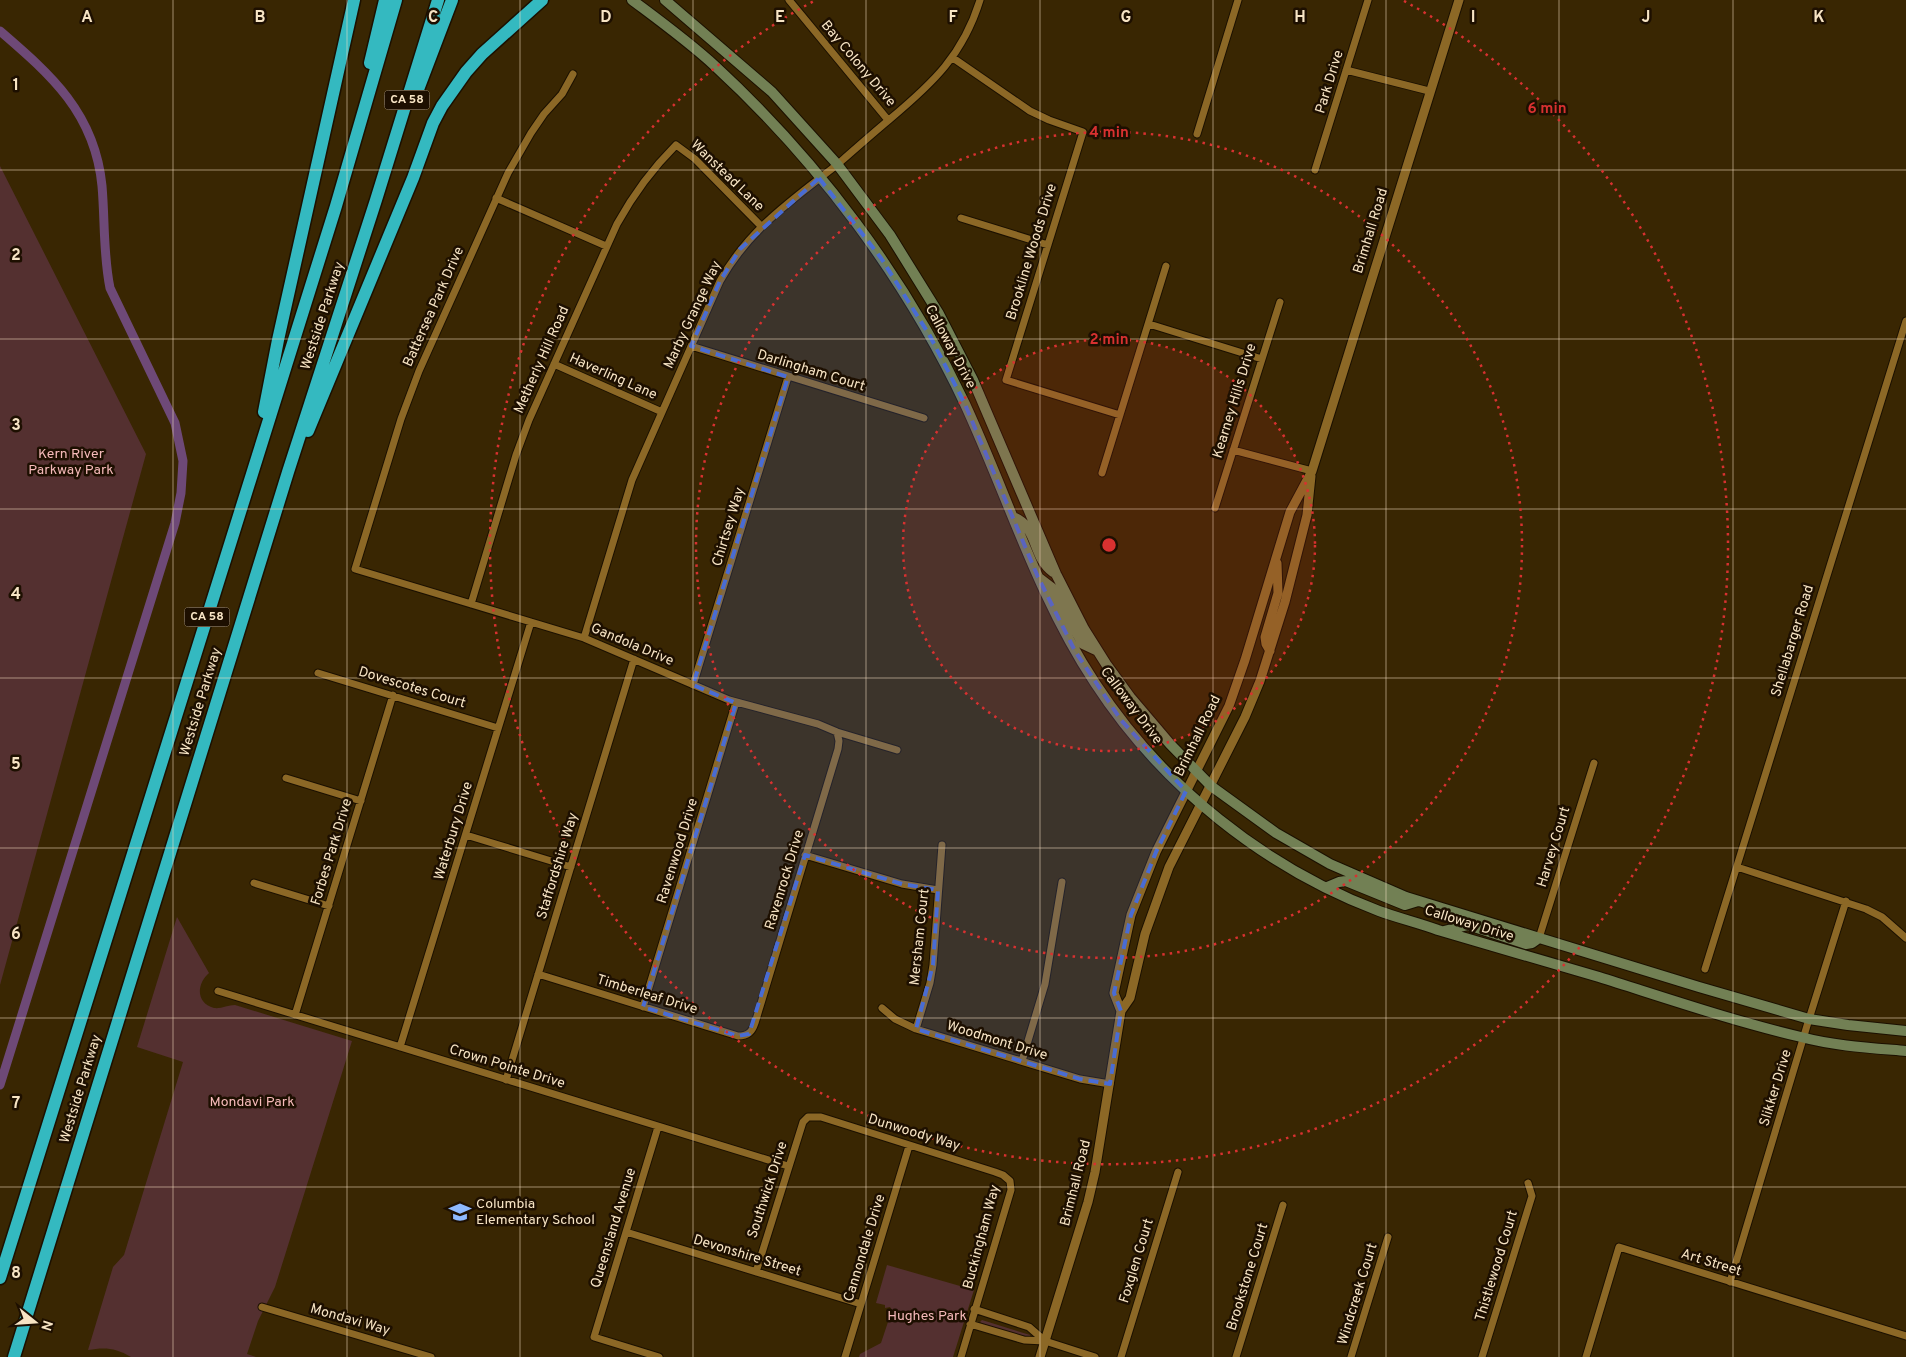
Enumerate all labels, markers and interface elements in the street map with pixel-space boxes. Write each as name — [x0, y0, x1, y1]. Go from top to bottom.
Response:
text: A — [81, 8, 93, 28]
text: B — [254, 8, 266, 28]
text: C — [428, 8, 438, 28]
text: D — [600, 8, 612, 28]
text: E — [775, 8, 785, 28]
text: F — [948, 8, 958, 28]
text: G — [1121, 8, 1131, 28]
text: H — [1294, 8, 1306, 28]
text: I — [1471, 8, 1475, 28]
text: J — [1642, 8, 1650, 28]
text: K — [1813, 8, 1825, 28]
street label: Bay Colony Drive — [817, 17, 899, 111]
street label: Park Drive — [1312, 48, 1348, 116]
text: 1 — [13, 76, 19, 96]
road number: CA 58 — [384, 90, 430, 110]
text: 6 min — [1527, 100, 1567, 119]
text: 4 min — [1089, 124, 1129, 143]
street label: Wanstead Lane — [687, 137, 767, 215]
street label: Brookline Woods Drive — [1003, 182, 1061, 322]
street label: Brimhall Road — [1350, 186, 1392, 276]
street label: Battersea Park Drive — [400, 244, 468, 370]
text: 2 — [11, 246, 21, 266]
street label: Marby Grange Way — [661, 258, 725, 372]
street label: Westside Parkway — [298, 260, 348, 372]
street label: Calloway Drive — [921, 302, 979, 392]
street label: Metherly Hill Road — [511, 304, 573, 416]
text: 2 min — [1089, 331, 1129, 350]
street label: Kearney Hills Drive — [1209, 342, 1261, 460]
street label: Darlingham Court — [755, 347, 867, 395]
street label: Haverling Lane — [566, 350, 660, 404]
text: 3 — [11, 416, 21, 436]
park label: Kern River Parkway Park — [28, 446, 114, 479]
street label: Chirtsey Way — [709, 486, 749, 568]
centre of rings — [1100, 536, 1118, 554]
street label: Shellabarger Road — [1768, 583, 1818, 699]
text: 4 — [11, 585, 21, 605]
road number: CA 58 — [184, 608, 230, 626]
street label: Gandola Drive — [588, 620, 676, 670]
street label: Westside Parkway — [176, 646, 226, 758]
street label: Dovescotes Court — [356, 664, 468, 712]
street label: Calloway Drive — [1096, 664, 1166, 748]
street label: Brimhall Road — [1171, 693, 1225, 779]
text: 5 — [11, 755, 21, 775]
street label: Waterbury Drive — [431, 780, 477, 882]
street label: Ravenwood Drive — [654, 796, 702, 906]
street label: Forbes Park Drive — [308, 797, 356, 907]
street label: Harvey Court — [1534, 805, 1574, 889]
street label: Staffordshire Way — [534, 811, 582, 921]
street label: Ravenrock Drive — [762, 828, 808, 932]
street label: Mersham Court — [906, 888, 934, 986]
street label: Calloway Drive — [1422, 902, 1516, 946]
text: 6 — [11, 925, 21, 945]
street label: Timberleaf Drive — [595, 972, 699, 1018]
street label: Woodmont Drive — [944, 1018, 1050, 1064]
street label: Westside Parkway — [56, 1033, 106, 1145]
street label: Crown Pointe Drive — [447, 1041, 567, 1093]
street label: Slikker Drive — [1756, 1047, 1796, 1129]
text: 7 — [12, 1094, 20, 1114]
park label: Mondavi Park — [209, 1094, 295, 1111]
street label: Dunwoody Way — [866, 1111, 962, 1155]
street label: Brimhall Road — [1057, 1138, 1095, 1228]
street label: Southwick Drive — [744, 1139, 792, 1241]
street label: Queensland Avenue — [588, 1166, 640, 1290]
street label: Buckingham Way — [960, 1183, 1004, 1291]
street label: Cannondale Drive — [841, 1192, 889, 1304]
place label: Columbia Elementary School — [476, 1196, 595, 1229]
school or university icon: Columbia Elementary School — [447, 1199, 473, 1225]
street label: Thistlewood Court — [1472, 1208, 1522, 1324]
street label: Foxglen Court — [1116, 1217, 1158, 1305]
street label: Brookstone Court — [1224, 1221, 1272, 1333]
street label: Devonshire Street — [691, 1232, 803, 1280]
street label: Windcreek Court — [1334, 1241, 1382, 1347]
street label: Art Street — [1679, 1246, 1743, 1280]
text: 8 — [11, 1264, 21, 1284]
north arrow — [10, 1297, 60, 1347]
street label: Mondavi Way — [308, 1300, 392, 1340]
park label: Hughes Park — [887, 1308, 967, 1325]
text: N — [36, 1318, 56, 1333]

